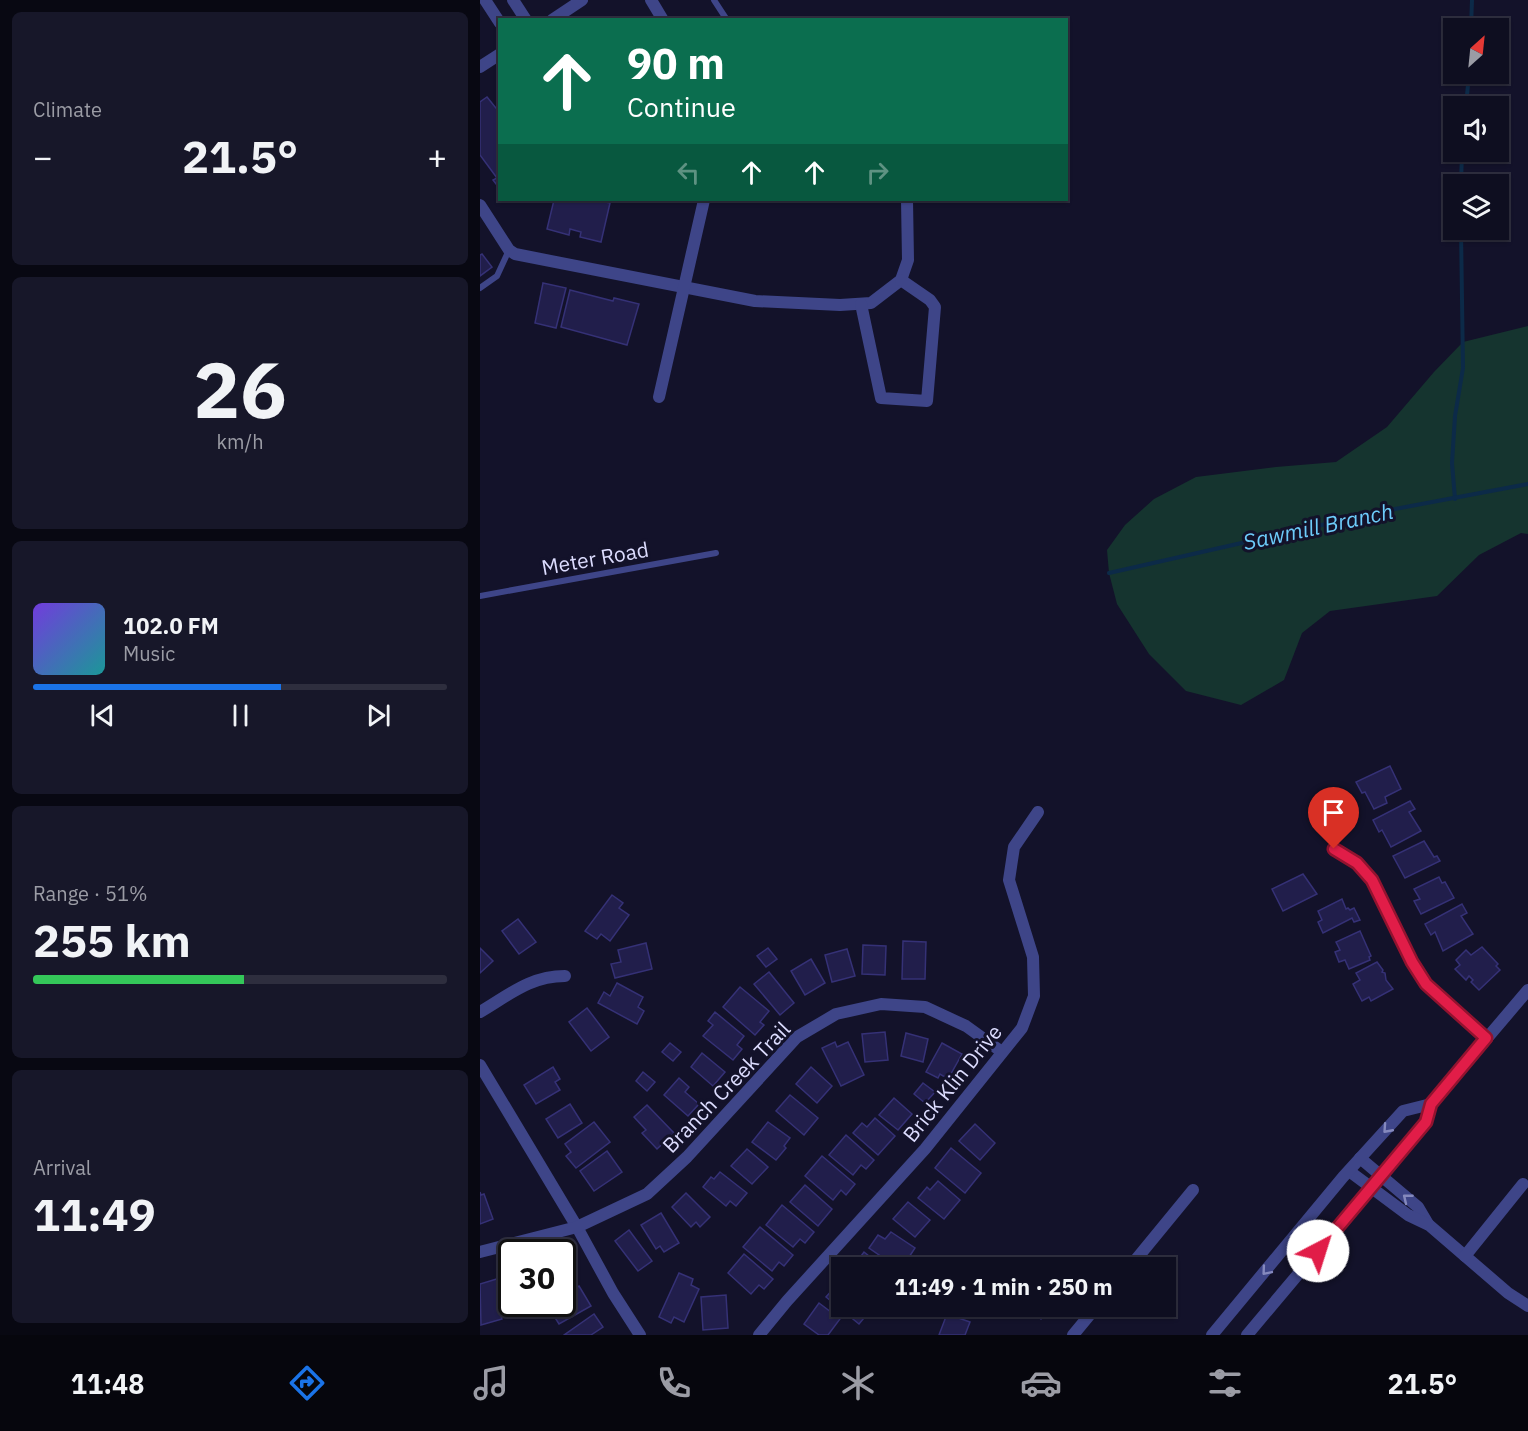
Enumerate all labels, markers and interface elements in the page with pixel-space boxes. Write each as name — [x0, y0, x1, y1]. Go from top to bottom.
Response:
north arrow — [1443, 18, 1509, 84]
map controls — [1443, 18, 1509, 240]
text: 90 m — [627, 36, 725, 91]
icon: ahead — [528, 42, 606, 120]
text: Continue — [627, 89, 736, 124]
text: Climate — [33, 96, 102, 123]
button: sound — [1443, 96, 1509, 162]
text: 21.5° — [182, 127, 298, 185]
text: − — [33, 135, 53, 178]
text: + — [427, 135, 447, 178]
icon: left — [672, 156, 705, 189]
icon: ahead — [735, 156, 768, 189]
icon: ahead — [798, 156, 831, 189]
icon: right — [861, 156, 894, 189]
button: layers — [1443, 174, 1509, 240]
text: 26 — [193, 338, 287, 439]
text: km/h — [216, 428, 264, 455]
water label: Sawmill Branch — [1240, 496, 1396, 556]
street label: Meter Road — [539, 535, 651, 581]
text: 102.0 FM — [123, 611, 219, 640]
text: Music — [123, 640, 175, 667]
icon: previous — [86, 699, 119, 732]
icon: pause — [224, 699, 257, 732]
icon: next — [362, 699, 395, 732]
pin — [1308, 787, 1359, 849]
icon: arrive — [1317, 796, 1350, 829]
text: Range · 51% — [33, 880, 148, 907]
text: 255 km — [33, 911, 191, 969]
street label: Branch Creek Trail — [656, 1015, 796, 1159]
street label: Brick Klin Drive — [896, 1019, 1008, 1147]
one-way arrow — [1383, 1122, 1394, 1133]
text: Arrival — [33, 1154, 91, 1181]
text: 11:49 — [33, 1185, 156, 1243]
one-way arrow — [1403, 1195, 1414, 1206]
position arrow — [1286, 1219, 1350, 1283]
speed limit sign: 30 — [498, 1239, 576, 1317]
one-way arrow — [1262, 1264, 1273, 1275]
text: 11:49 · 1 min · 250 m — [894, 1272, 1113, 1301]
icon: directions — [286, 1362, 328, 1404]
icon: music — [470, 1362, 512, 1404]
icon: phone — [653, 1362, 695, 1404]
icon: climate — [837, 1362, 879, 1404]
icon: car — [1020, 1362, 1062, 1404]
icon: filters — [1204, 1362, 1246, 1404]
text: 11:48 — [71, 1366, 145, 1401]
text: 21.5° — [1387, 1366, 1457, 1401]

